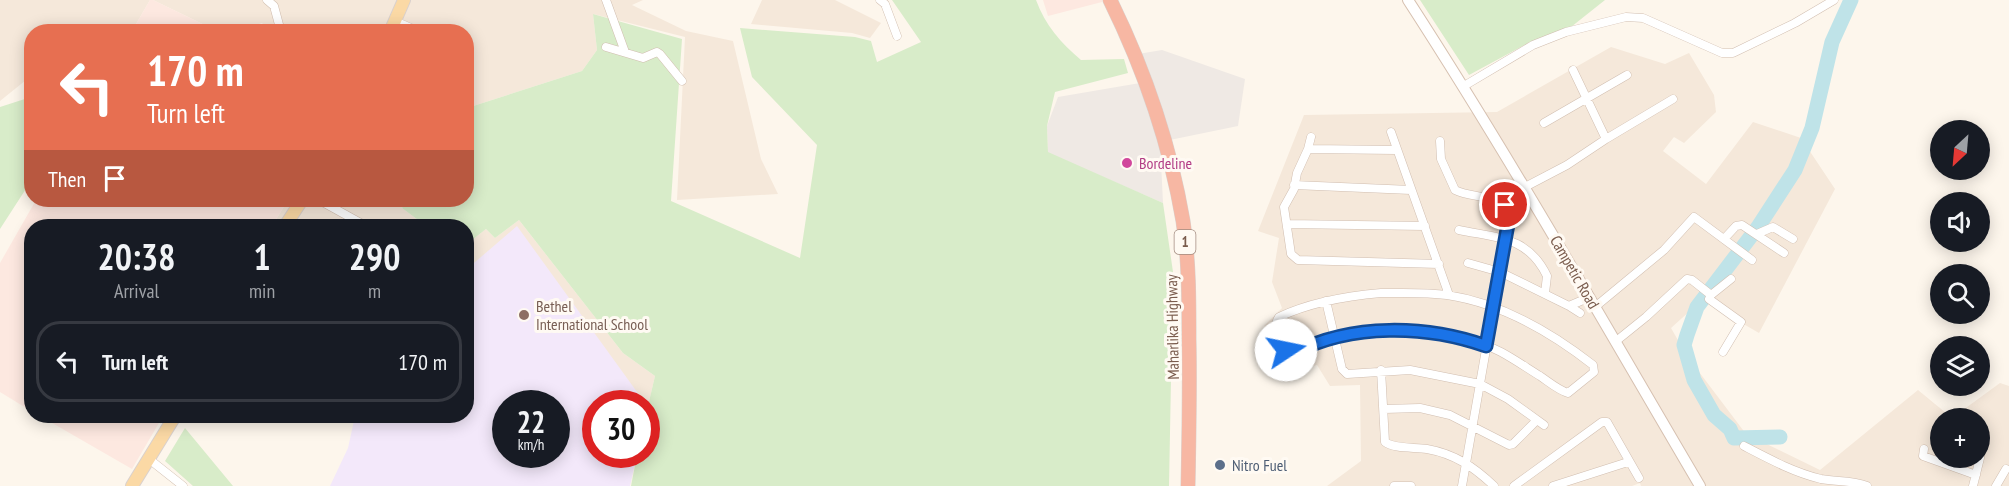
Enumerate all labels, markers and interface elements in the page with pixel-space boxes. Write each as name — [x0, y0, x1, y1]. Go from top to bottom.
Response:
text: 170 m — [147, 43, 244, 98]
icon: left — [48, 48, 126, 126]
text: Turn left — [147, 96, 225, 130]
north arrow — [1930, 120, 1990, 180]
map controls — [1930, 120, 1990, 468]
place label: Bordeline — [1139, 153, 1192, 173]
marker: Bordeline — [1120, 156, 1134, 170]
icon: arrive — [98, 162, 131, 195]
text: Then — [48, 165, 86, 193]
pin — [1479, 179, 1530, 230]
icon: arrive — [1488, 188, 1521, 221]
button: sound — [1930, 192, 1990, 252]
road number: 1 — [1174, 230, 1196, 254]
street label: Campetic Road — [1546, 232, 1604, 312]
text: 20:38 — [98, 233, 175, 280]
text: 1 — [253, 233, 271, 280]
text: 290 — [349, 233, 400, 280]
button: search — [1930, 264, 1990, 324]
street label: Maharlika Highway — [1161, 274, 1183, 380]
text: Arrival — [114, 278, 159, 304]
text: min — [249, 278, 275, 304]
text: m — [368, 278, 381, 304]
place label: Bethel International School — [536, 296, 648, 334]
marker: Bethel International School — [517, 308, 531, 322]
position arrow — [1254, 318, 1318, 382]
button: layers — [1930, 336, 1990, 396]
icon: left — [51, 345, 84, 378]
text: Turn left — [102, 348, 168, 376]
text: 170 m — [398, 348, 447, 376]
speed limit sign: 30 — [582, 390, 660, 468]
text: 22 — [517, 402, 545, 441]
button: + — [1930, 408, 1990, 468]
text: km/h — [518, 435, 544, 454]
place label: Nitro Fuel — [1232, 455, 1287, 475]
marker: Nitro Fuel — [1213, 458, 1227, 472]

